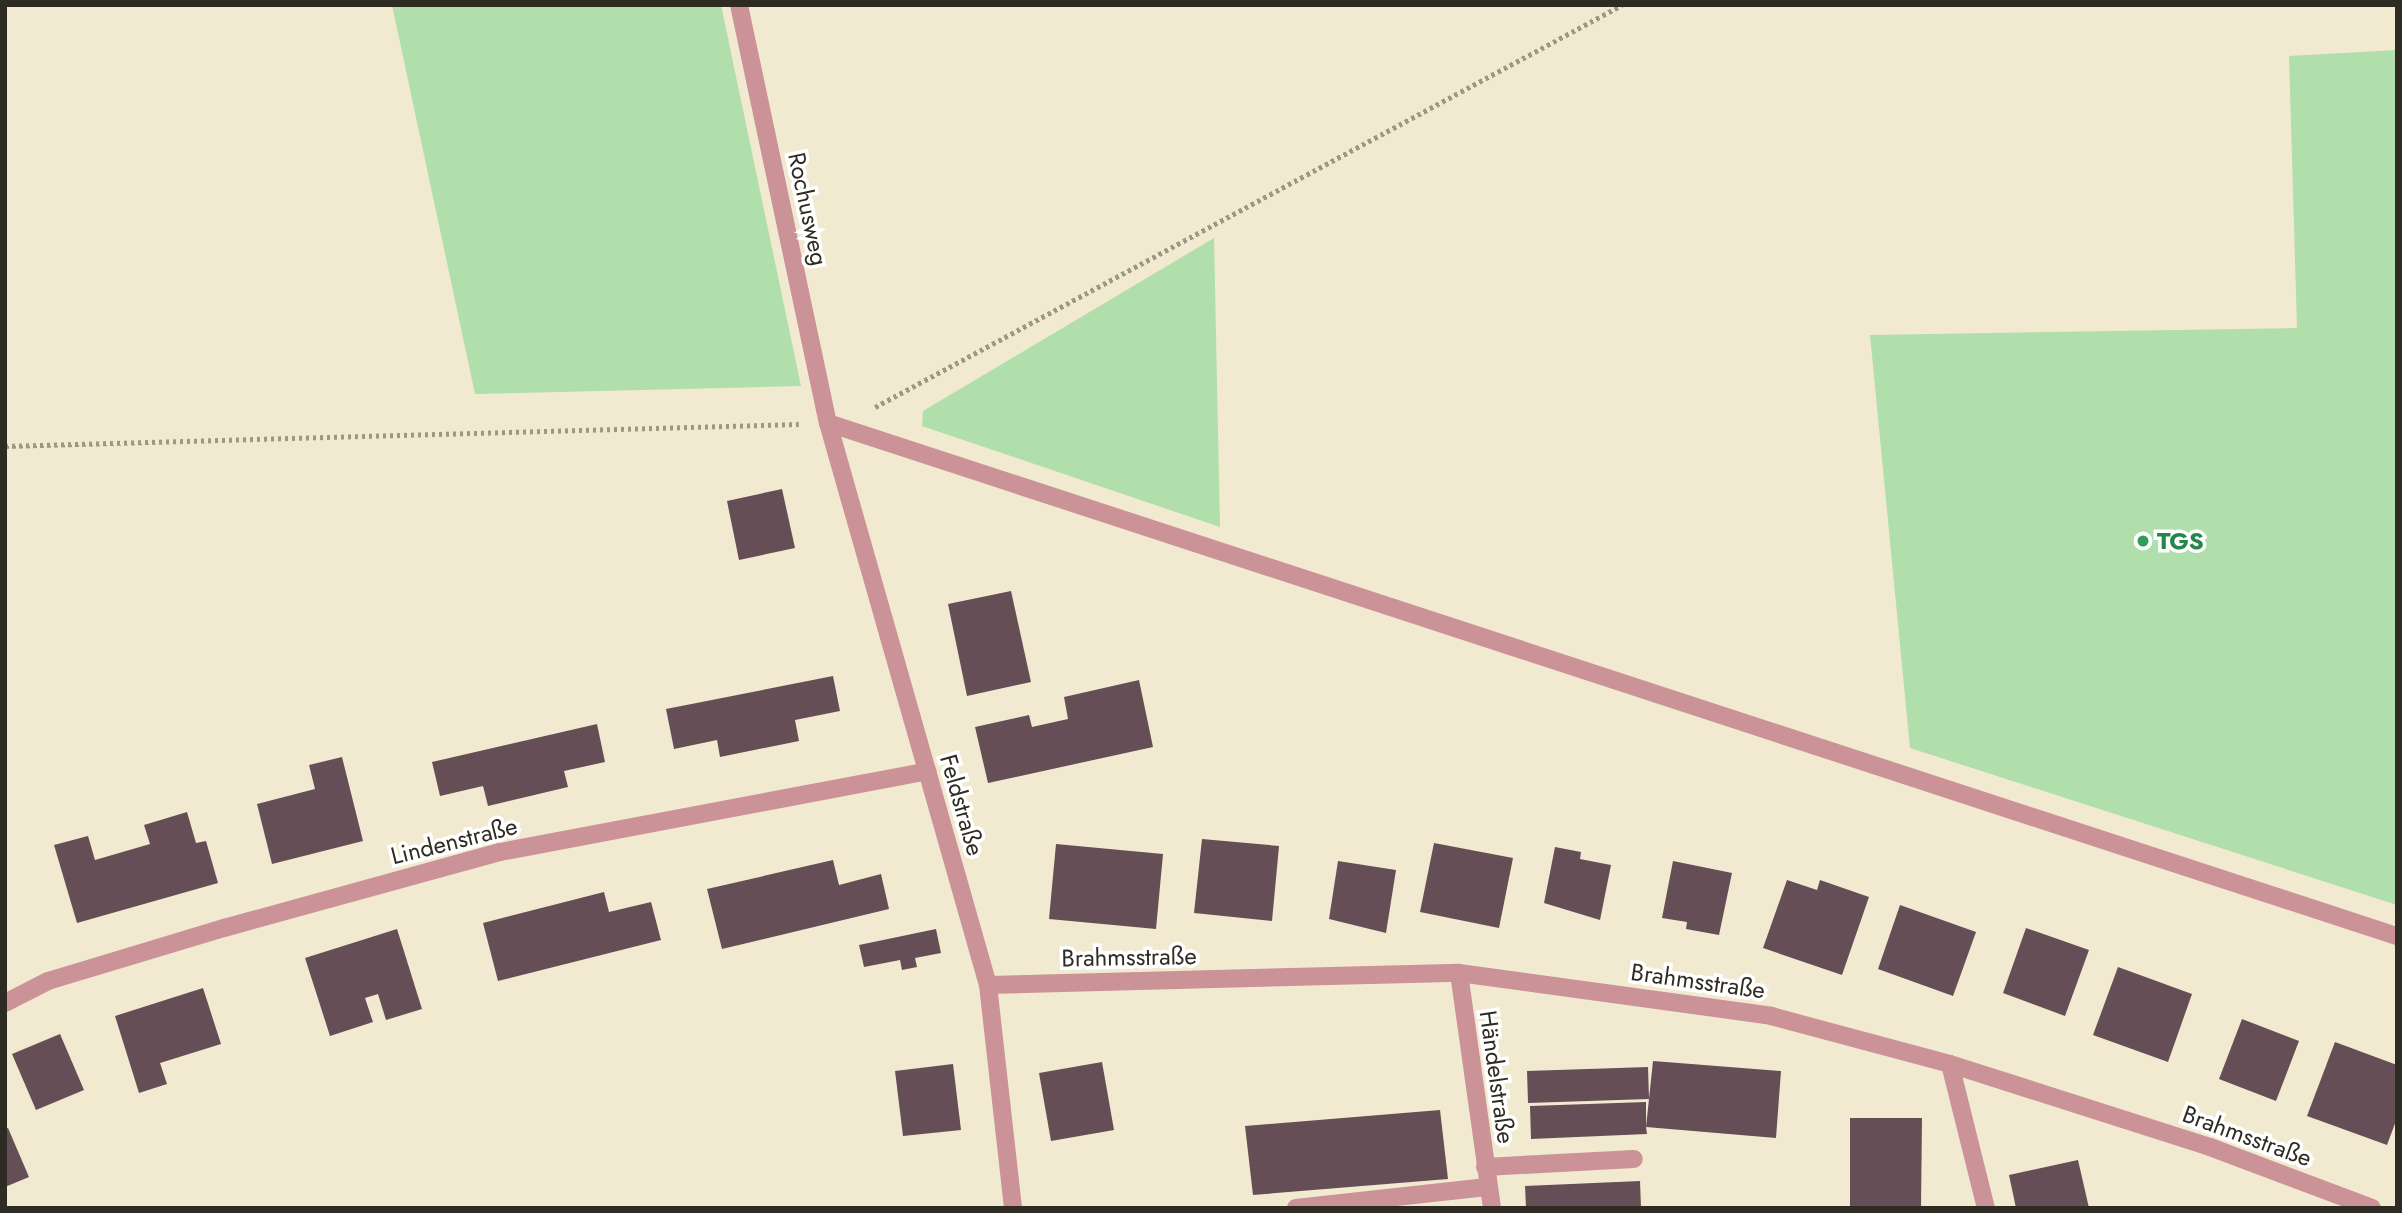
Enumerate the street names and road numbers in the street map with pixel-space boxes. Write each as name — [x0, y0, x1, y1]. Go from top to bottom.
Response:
street label: Rochusweg — [782, 150, 834, 268]
street label: Feldstraße — [934, 751, 990, 859]
street label: Lindenstraße — [388, 811, 520, 871]
street label: Brahmsstraße — [1061, 941, 1197, 973]
street label: Brahmsstraße — [1629, 957, 1767, 1005]
street label: Händelstraße — [1473, 1009, 1521, 1145]
street label: Brahmsstraße — [2179, 1099, 2315, 1173]

